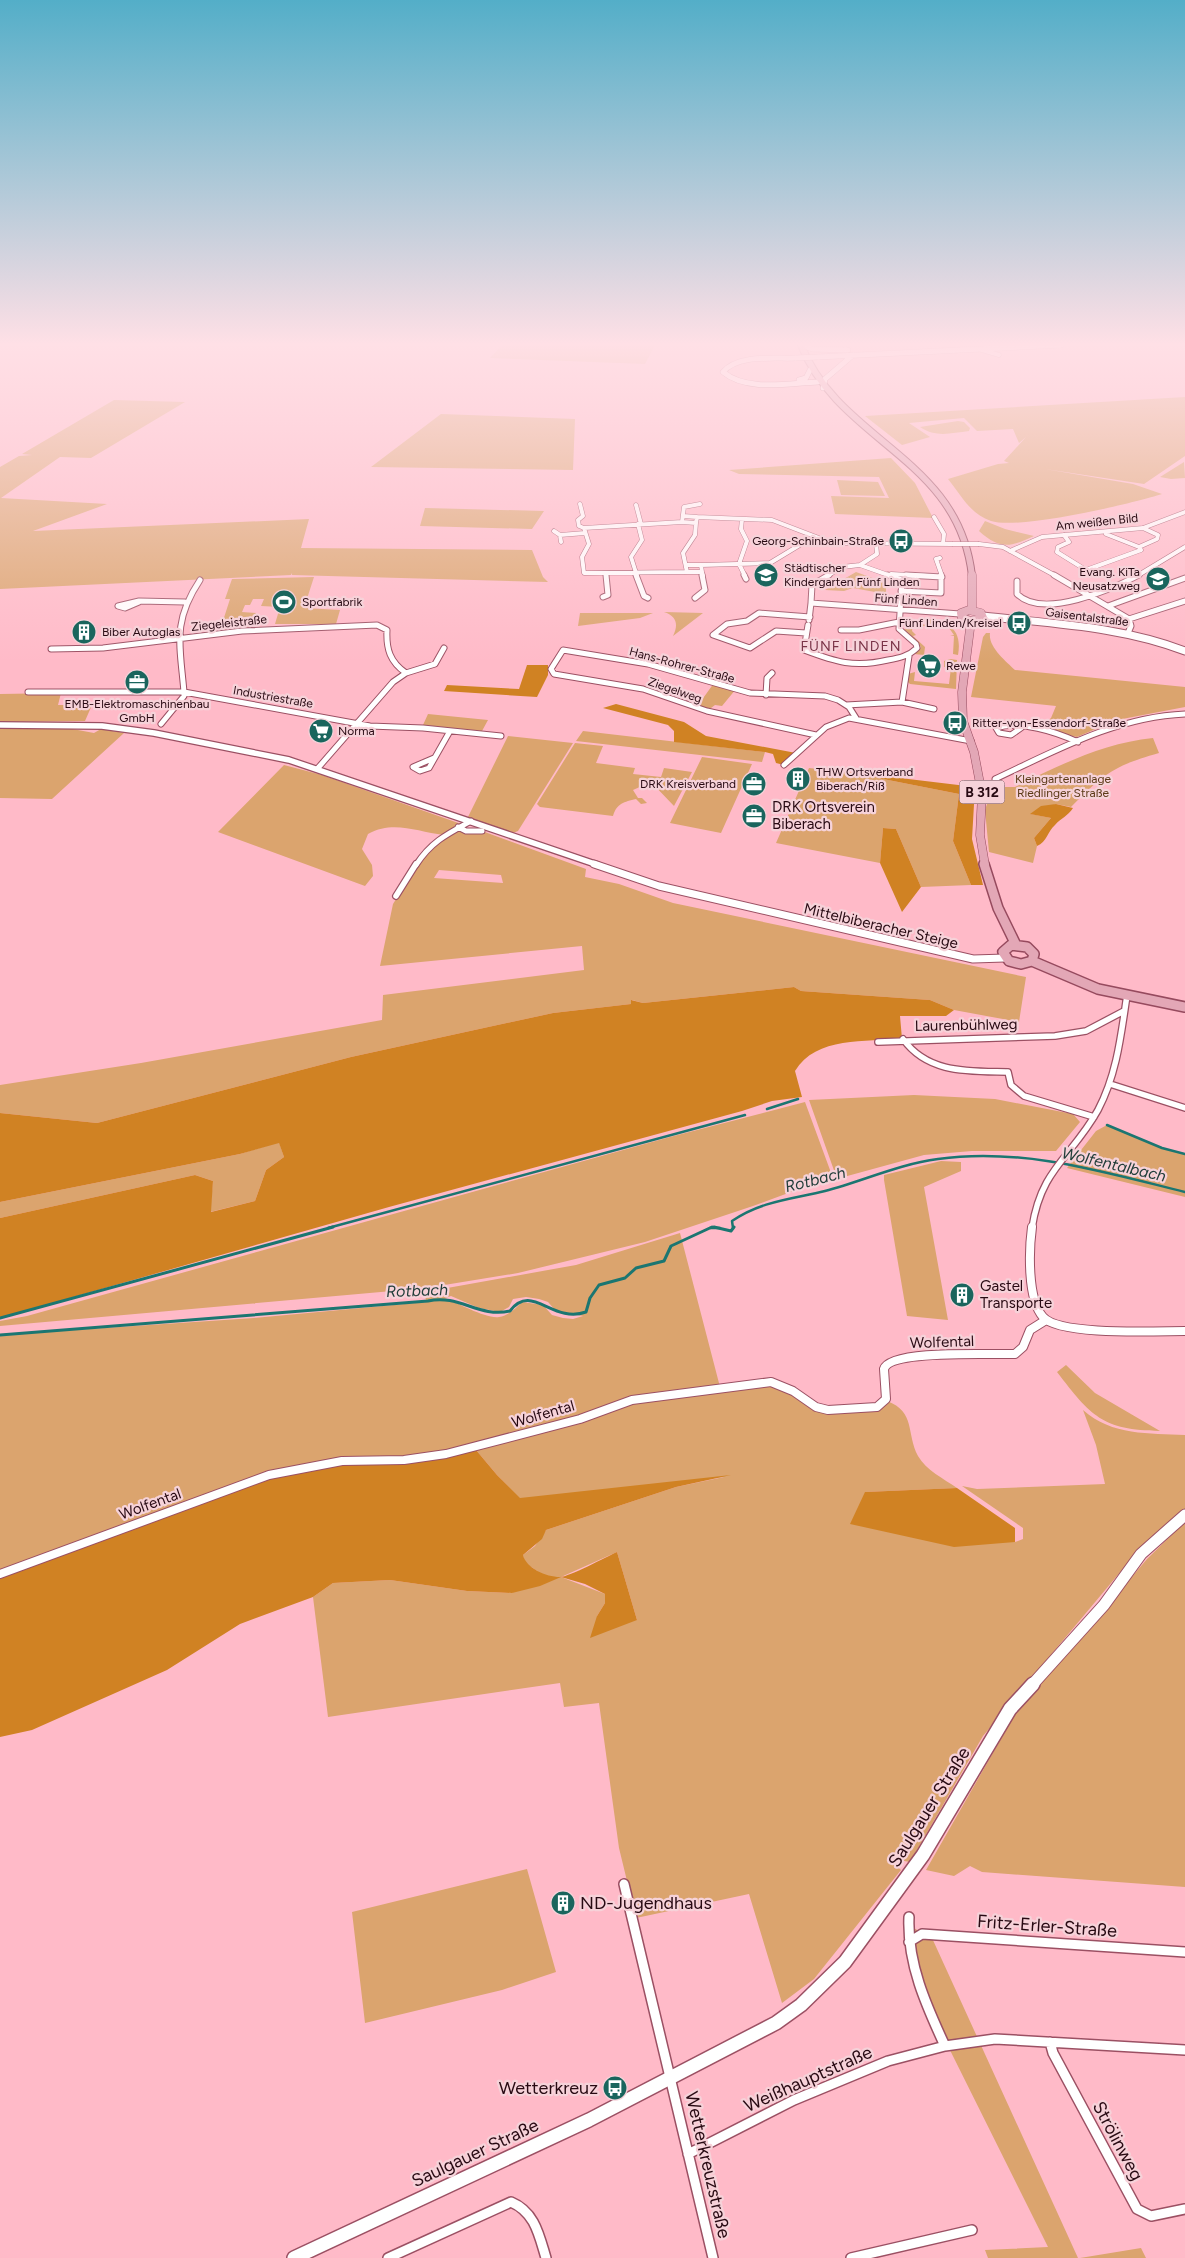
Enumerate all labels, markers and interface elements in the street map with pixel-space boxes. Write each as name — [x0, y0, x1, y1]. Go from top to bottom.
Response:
street label: Am weißen Bild — [1055, 511, 1139, 533]
bus stop icon: Georg-Schinbain-Straße — [888, 528, 914, 554]
place label: Georg-Schinbain-Straße — [752, 534, 884, 548]
place label: Städtischer Kindergarten Fünf Linden — [784, 561, 920, 589]
school or university icon: Städtischer Kindergarten Fünf Linden — [753, 562, 779, 588]
place label: Evang. KiTa Neusatzweg — [1072, 565, 1140, 593]
school or university icon: Evang. KiTa Neusatzweg — [1145, 566, 1171, 592]
sports icon: Sportfabrik — [271, 589, 297, 615]
street label: Fünf Linden — [874, 591, 938, 609]
place label: Sportfabrik — [302, 595, 362, 609]
street label: Gaisentalstraße — [1045, 605, 1130, 629]
bus stop icon: Fünf Linden/Kreisel — [1006, 610, 1032, 636]
street label: Ziegeleistraße — [190, 612, 268, 634]
place label: Fünf Linden/Kreisel — [899, 616, 1002, 630]
building icon: Biber Autoglas — [71, 619, 97, 645]
place label: Biber Autoglas — [102, 625, 181, 639]
district label: FÜNF LINDEN — [800, 638, 902, 655]
street label: Hans-Rohrer-Straße — [628, 644, 737, 686]
supermarket icon: Rewe — [916, 653, 942, 679]
place label: Rewe — [946, 659, 976, 673]
office icon: EMB-Elektromaschinenbau GmbH — [124, 669, 150, 695]
street label: Ziegelweg — [646, 674, 704, 706]
street label: Industriestraße — [232, 683, 314, 711]
place label: EMB-Elektromaschinenbau GmbH — [65, 697, 209, 725]
bus stop icon: Ritter-von-Essendorf-Straße — [942, 710, 968, 736]
place label: Ritter-von-Essendorf-Straße — [972, 716, 1127, 730]
supermarket icon: Norma — [308, 718, 334, 744]
place label: Norma — [338, 724, 375, 738]
place label: THW Ortsverband Biberach/Riß — [816, 765, 913, 793]
building icon: THW Ortsverband Biberach/Riß — [785, 766, 811, 792]
office icon: DRK Kreisverband — [741, 771, 767, 797]
park label: Kleingartenanlage Riedlinger Straße — [1015, 772, 1112, 800]
place label: DRK Kreisverband — [640, 777, 736, 791]
road number: B 312 — [960, 780, 1004, 804]
place label: DRK Ortsverein Biberach — [772, 798, 875, 833]
office icon: DRK Ortsverein Biberach — [741, 803, 767, 829]
street label: Mittelbiberacher Steige — [802, 899, 960, 953]
street label: Laurenbühlweg — [914, 1015, 1018, 1035]
water label: Wolfentalbach — [1060, 1143, 1168, 1186]
water label: Rotbach — [783, 1163, 848, 1196]
place label: Gastel Transporte — [980, 1277, 1052, 1312]
water label: Rotbach — [386, 1280, 448, 1301]
building icon: Gastel Transporte — [949, 1282, 975, 1308]
street label: Wolfental — [909, 1332, 975, 1352]
street label: Wolfental — [510, 1396, 576, 1432]
street label: Wolfental — [117, 1485, 183, 1523]
street label: Saulgauer Straße — [883, 1743, 975, 1871]
building icon: ND-Jugendhaus — [550, 1890, 576, 1916]
place label: ND-Jugendhaus — [580, 1892, 712, 1914]
street label: Fritz-Erler-Straße — [976, 1910, 1118, 1942]
street label: Weißhauptstraße — [741, 2041, 876, 2117]
bus stop icon: Wetterkreuz — [602, 2075, 628, 2101]
place label: Wetterkreuz — [499, 2077, 598, 2099]
street label: Wetterkreuzstraße — [680, 2090, 736, 2241]
street label: Strölinweg — [1088, 2098, 1148, 2184]
street label: Saulgauer Straße — [408, 2114, 542, 2192]

